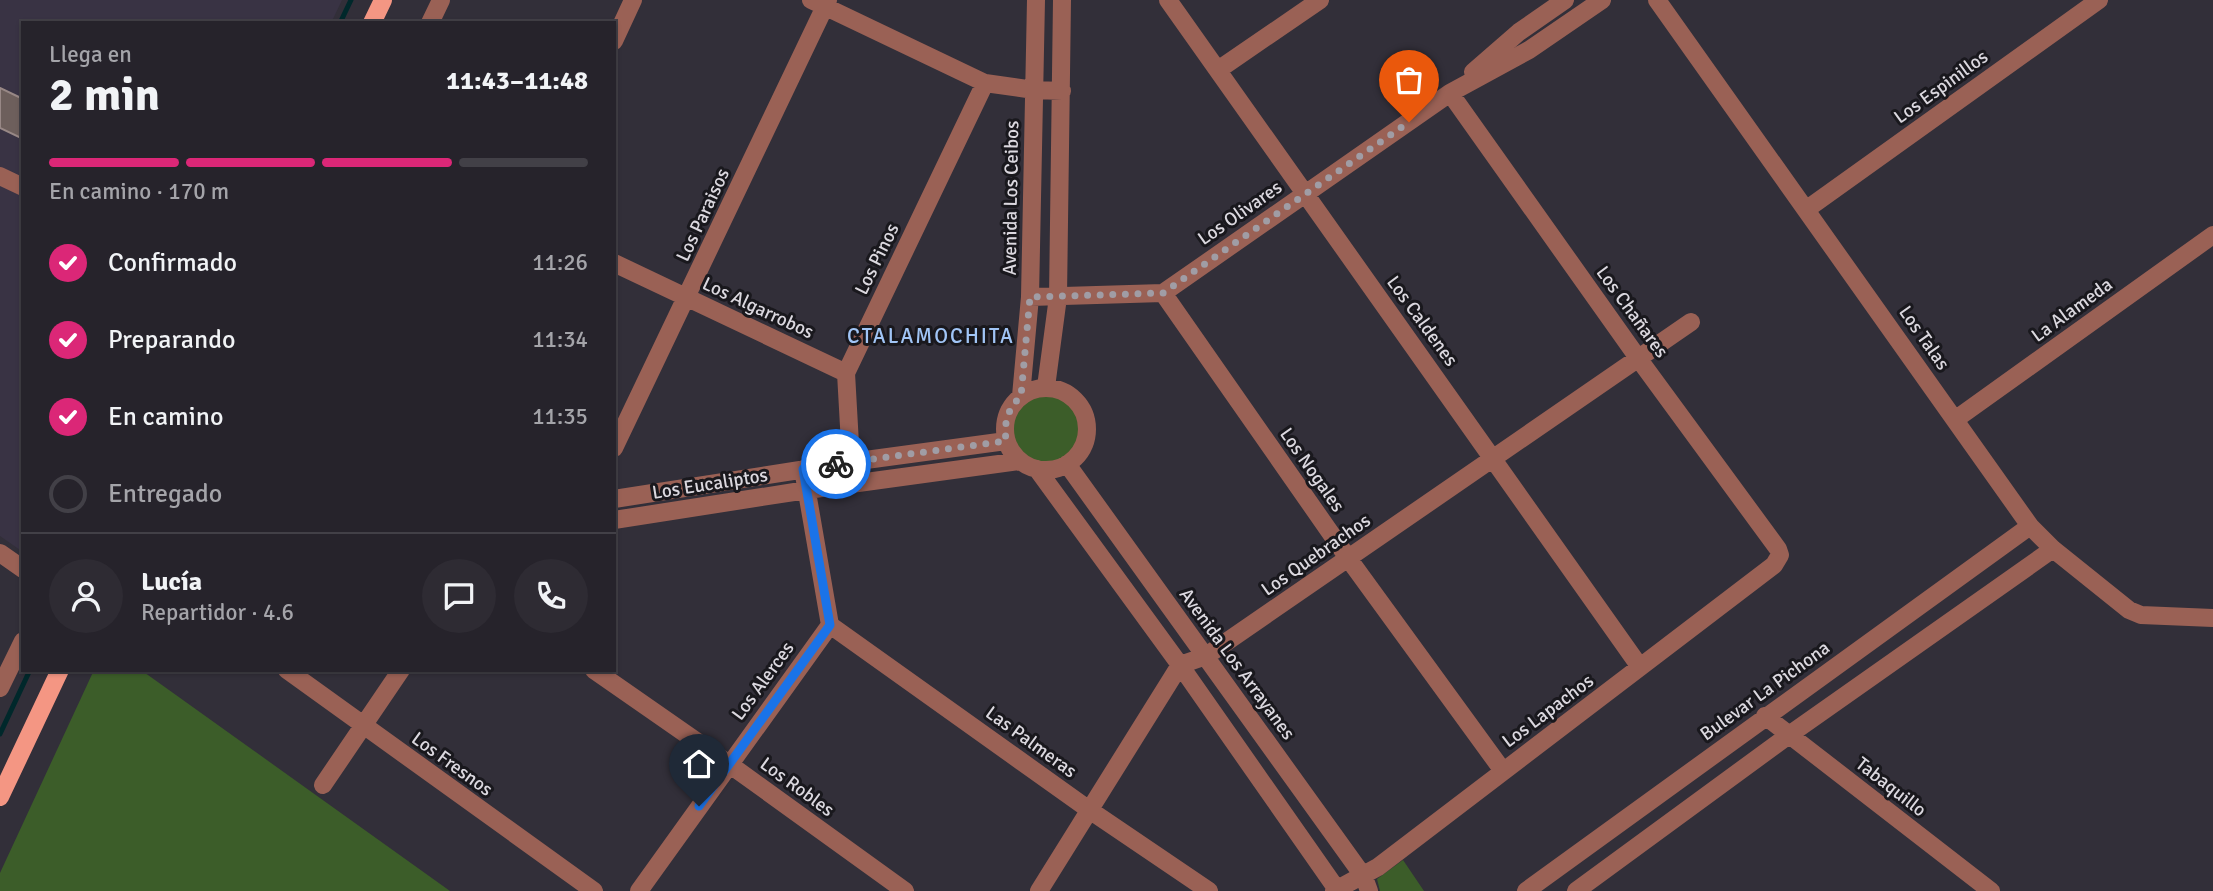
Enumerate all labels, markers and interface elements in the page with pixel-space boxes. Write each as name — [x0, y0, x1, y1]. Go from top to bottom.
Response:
text: Llega en — [49, 40, 132, 69]
street label: Los Espinillos — [1889, 45, 1993, 129]
pin — [1379, 50, 1439, 122]
icon: bag — [1390, 61, 1428, 99]
text: 11:43–11:48 — [446, 65, 588, 97]
text: 2 min — [49, 67, 160, 123]
street label: Avenida Los Ceibos — [998, 120, 1024, 276]
street label: Los Paraisos — [671, 165, 735, 265]
street label: Los Olivares — [1193, 175, 1287, 251]
text: En camino · 170 m — [49, 177, 229, 206]
street label: Los Pinos — [849, 219, 905, 299]
icon: check — [49, 244, 87, 282]
text: Confirmado — [108, 247, 237, 279]
text: 11:26 — [532, 248, 588, 277]
street label: Los Chañares — [1591, 261, 1673, 363]
street label: Los Caldenes — [1381, 271, 1463, 371]
street label: Los Algarrobos — [699, 272, 817, 344]
street label: La Alameda — [2027, 272, 2117, 348]
street label: Los Talas — [1893, 301, 1955, 375]
icon: check — [49, 321, 87, 359]
district label: CTALAMOCHITA — [847, 323, 1015, 349]
text: Preparando — [108, 324, 235, 356]
text: 11:34 — [532, 325, 588, 354]
icon: check — [49, 398, 87, 436]
text: En camino — [108, 401, 224, 433]
text: 11:35 — [532, 402, 588, 431]
street label: Los Nogales — [1274, 423, 1350, 517]
courier — [801, 429, 871, 499]
icon: bike — [817, 445, 855, 483]
street label: Los Eucaliptos — [651, 463, 769, 505]
text: Entregado — [108, 478, 222, 510]
street label: Los Quebrachos — [1257, 508, 1375, 602]
button: person — [49, 559, 123, 633]
button: chat — [422, 559, 496, 633]
button: phone — [514, 559, 588, 633]
text: Lucía — [141, 566, 202, 598]
street label: Avenida Los Arrayanes — [1174, 583, 1300, 745]
text: Repartidor · 4.6 — [141, 598, 294, 627]
street label: Bulevar La Pichona — [1695, 636, 1835, 746]
street label: Los Alerces — [726, 637, 800, 725]
street label: Los Lapachos — [1498, 669, 1598, 753]
street label: Las Palmeras — [981, 701, 1081, 783]
street label: Los Fresnos — [407, 727, 497, 801]
pin — [669, 734, 729, 806]
icon: home — [680, 745, 718, 783]
street label: Los Robles — [755, 752, 839, 822]
street label: Tabaquillo — [1851, 752, 1931, 822]

